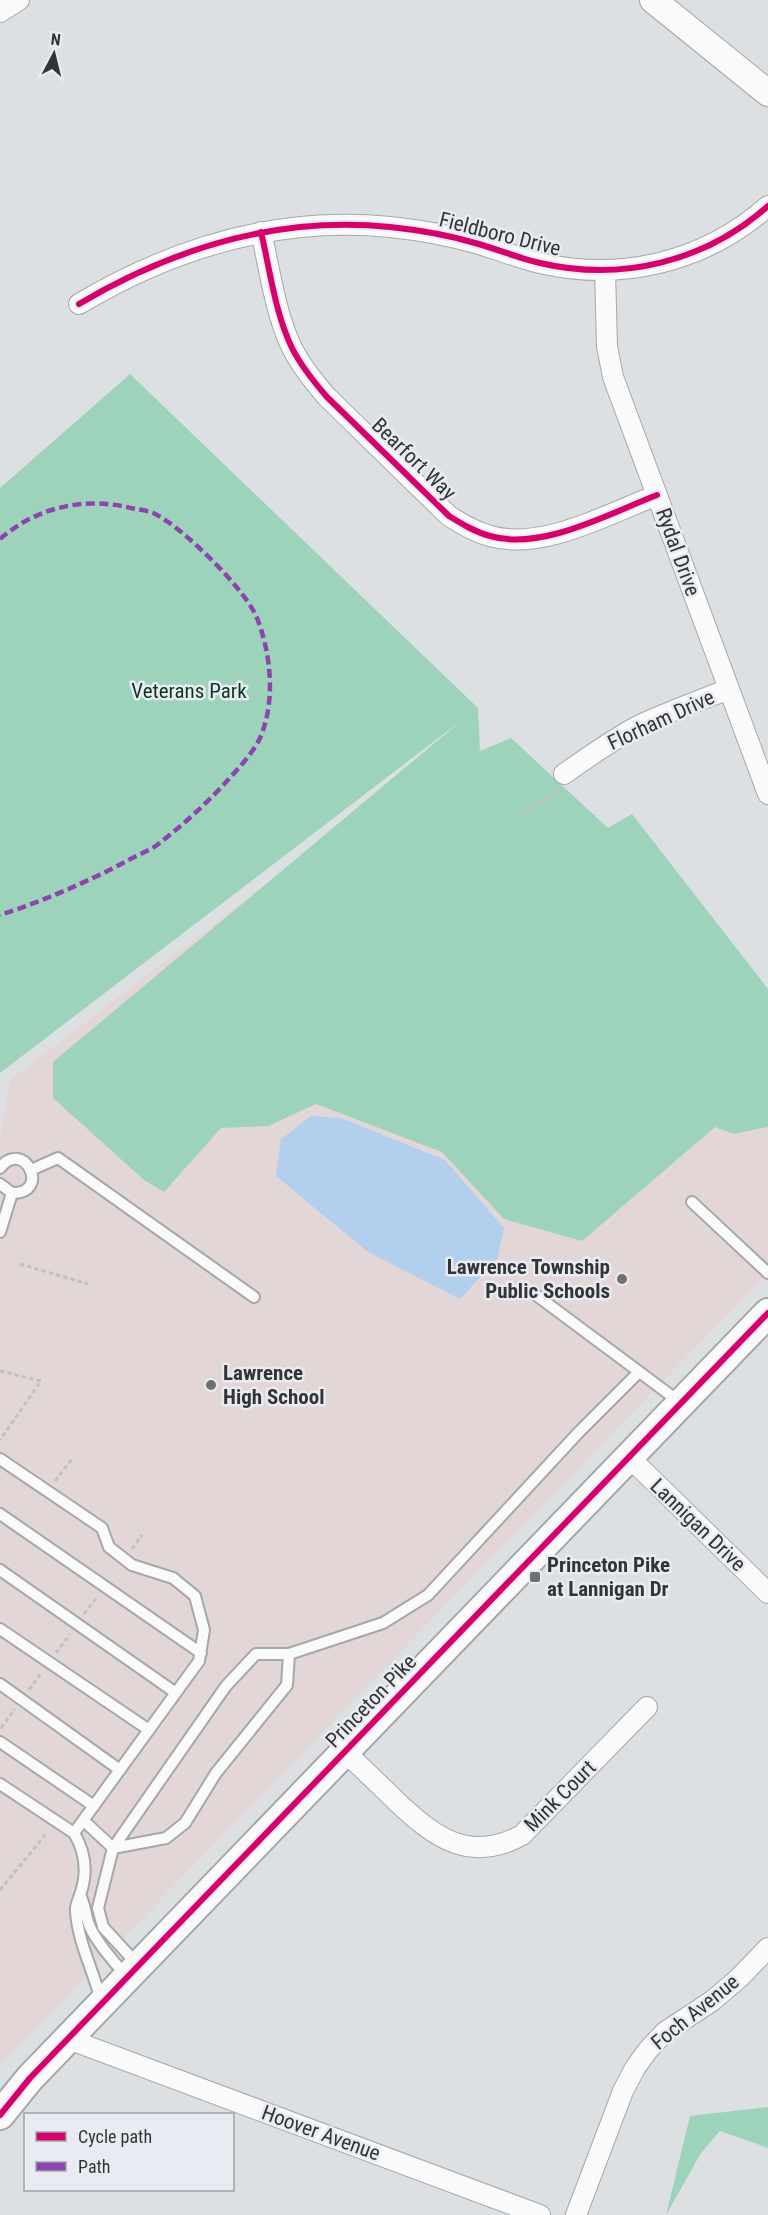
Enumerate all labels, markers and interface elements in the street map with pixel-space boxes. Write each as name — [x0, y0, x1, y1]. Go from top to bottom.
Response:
north arrow — [24, 24, 84, 84]
text: N — [50, 30, 62, 50]
street label: Fieldboro Drive — [437, 207, 563, 261]
street label: Bearfort Way — [367, 413, 461, 505]
street label: Rydal Drive — [651, 505, 705, 599]
park label: Veterans Park — [131, 679, 247, 703]
street label: Florham Drive — [604, 685, 718, 755]
place label: Lawrence Township Public Schools — [447, 1255, 610, 1303]
marker: Lawrence Township Public Schools — [615, 1272, 629, 1286]
place label: Lawrence High School — [223, 1361, 324, 1409]
marker: Lawrence High School — [204, 1378, 218, 1392]
street label: Lannigan Drive — [646, 1474, 751, 1576]
place label: Princeton Pike at Lannigan Dr — [547, 1553, 670, 1601]
marker: Princeton Pike at Lannigan Dr — [528, 1570, 542, 1584]
street label: Princeton Pike — [321, 1650, 421, 1752]
street label: Mink Court — [519, 1755, 601, 1837]
street label: Foch Avenue — [646, 1969, 744, 2055]
street label: Hoover Avenue — [258, 2100, 384, 2166]
legend — [24, 2113, 234, 2191]
text: Cycle path — [78, 2126, 152, 2147]
text: Path — [78, 2156, 111, 2177]

